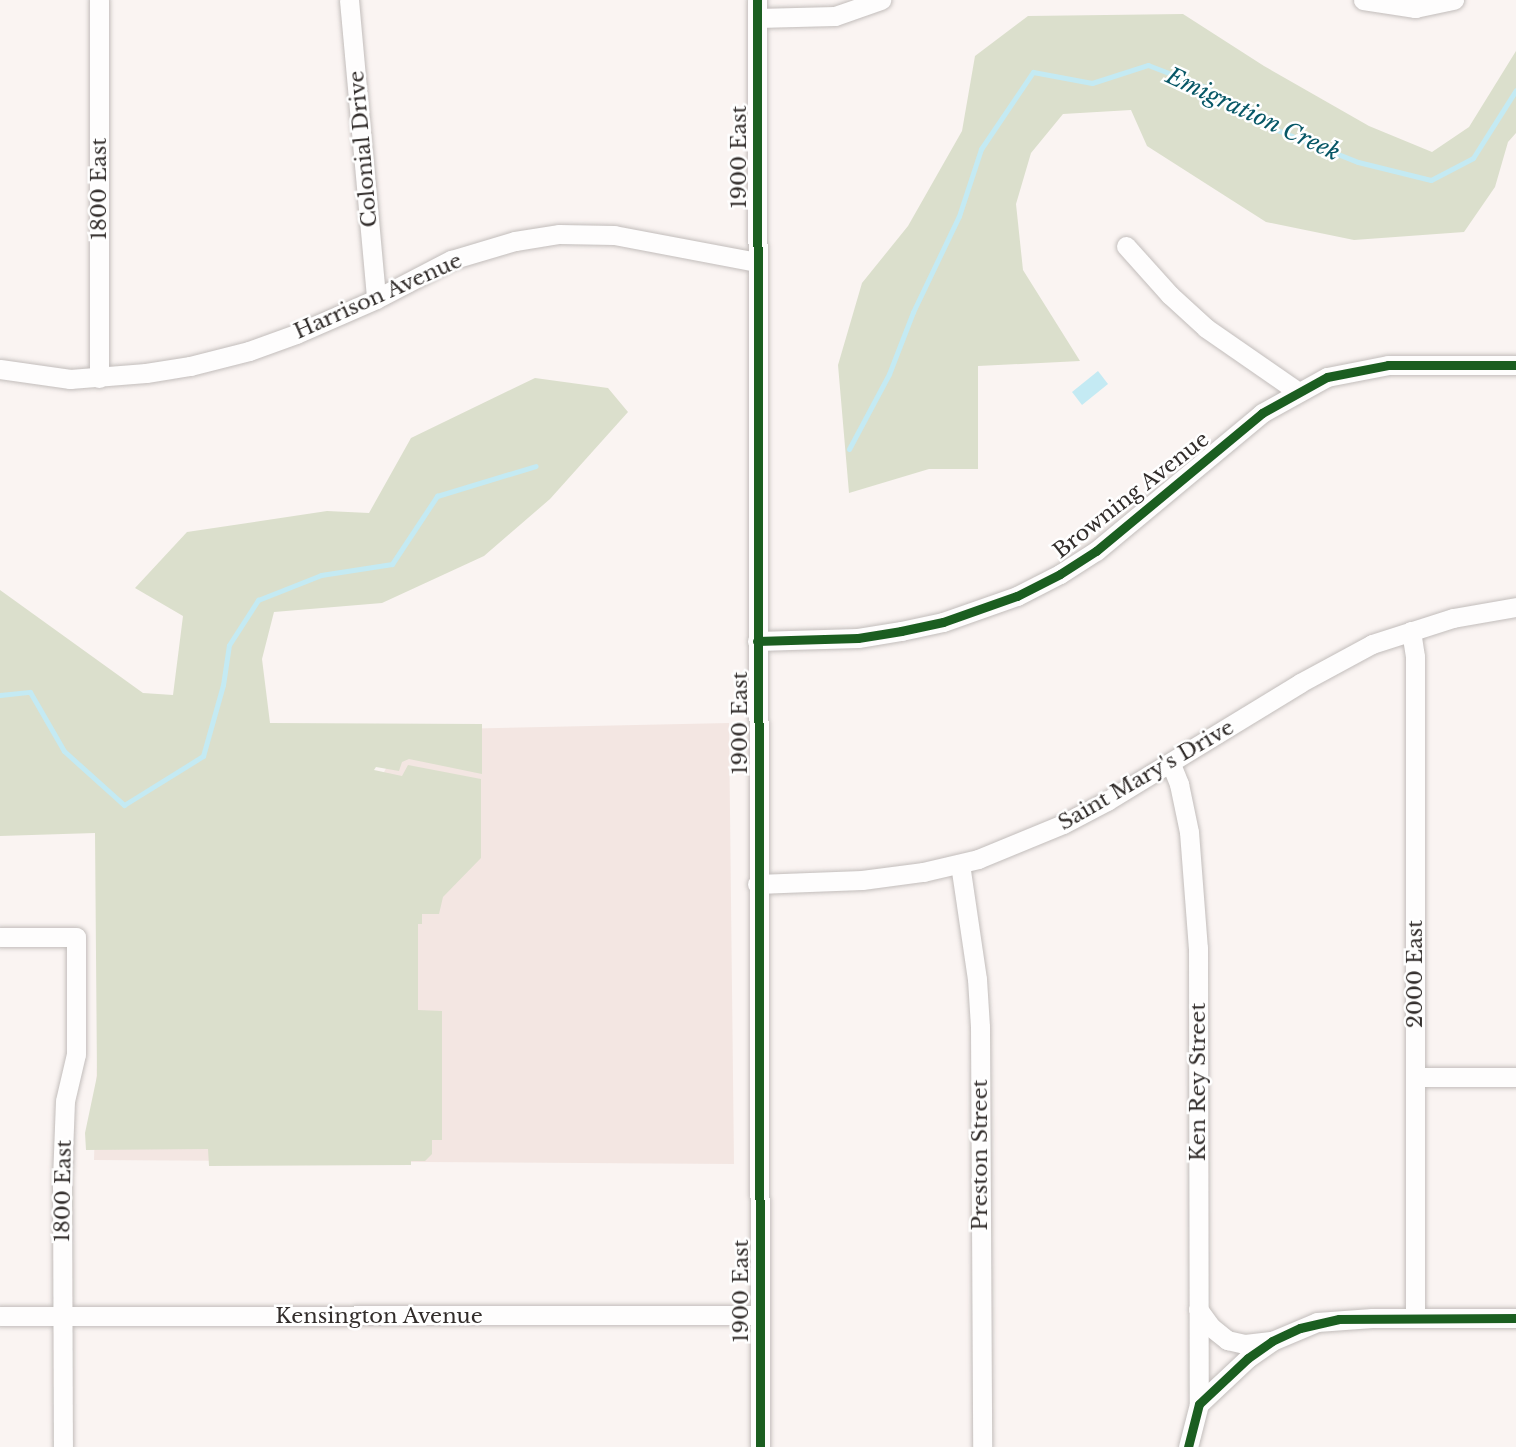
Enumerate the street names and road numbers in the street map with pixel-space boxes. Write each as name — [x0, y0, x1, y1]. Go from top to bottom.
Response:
street label: Colonial Drive — [344, 70, 382, 228]
street label: 1900 East — [726, 105, 752, 209]
street label: 1800 East — [86, 138, 112, 240]
street label: Harrison Avenue — [290, 247, 466, 345]
street label: Browning Avenue — [1048, 426, 1214, 564]
street label: 1900 East — [727, 671, 753, 775]
street label: Saint Mary's Drive — [1054, 714, 1238, 836]
street label: 2000 East — [1402, 920, 1428, 1028]
street label: Ken Rey Street — [1185, 1002, 1211, 1162]
street label: Preston Street — [967, 1079, 993, 1231]
street label: 1800 East — [50, 1140, 76, 1242]
street label: 1900 East — [728, 1239, 754, 1343]
street label: Kensington Avenue — [275, 1303, 483, 1329]

